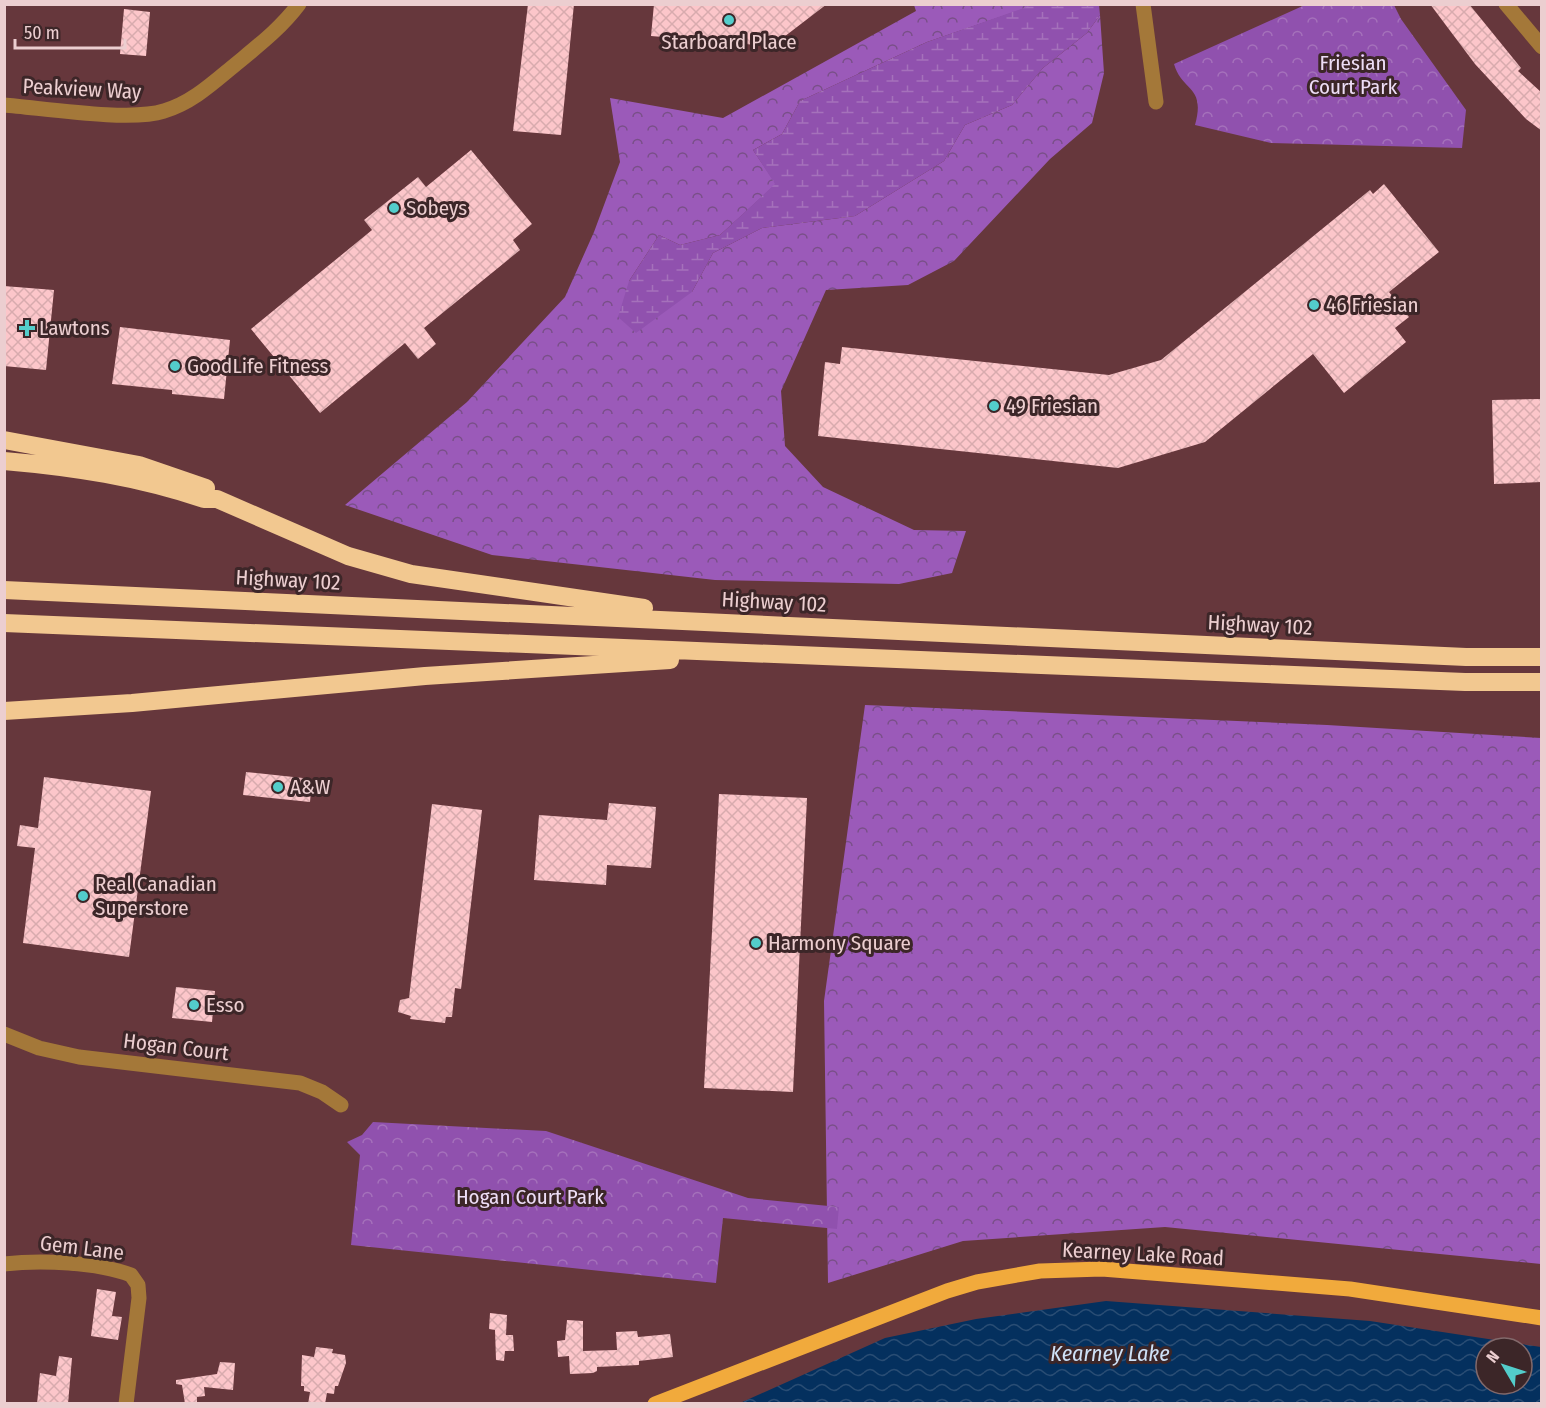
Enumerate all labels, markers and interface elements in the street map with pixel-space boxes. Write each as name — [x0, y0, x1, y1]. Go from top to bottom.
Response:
scale bar — [15, 12, 124, 50]
marker: Starboard Place — [722, 13, 736, 27]
text: 50 m — [24, 22, 60, 44]
place label: Starboard Place — [661, 29, 797, 55]
park label: Friesian Court Park — [1309, 50, 1398, 100]
street label: Peakview Way — [22, 73, 143, 105]
place label: Sobeys — [406, 195, 467, 221]
marker: Sobeys — [387, 201, 401, 215]
place label: 46 Friesian — [1326, 292, 1419, 318]
marker: 46 Friesian — [1307, 298, 1321, 312]
place label: Lawtons — [39, 315, 110, 341]
marker: Lawtons — [20, 321, 34, 335]
place label: GoodLife Fitness — [187, 353, 328, 379]
marker: GoodLife Fitness — [168, 359, 182, 373]
place label: 49 Friesian — [1006, 393, 1098, 419]
marker: 49 Friesian — [987, 399, 1001, 413]
street label: Highway 102 — [235, 564, 341, 596]
street label: Highway 102 — [721, 586, 827, 618]
street label: Highway 102 — [1207, 609, 1313, 641]
place label: A&W — [290, 774, 331, 800]
marker: A&W — [271, 780, 285, 794]
place label: Real Canadian Superstore — [95, 871, 217, 921]
marker: Real Canadian Superstore — [76, 889, 90, 903]
place label: Harmony Square — [768, 930, 911, 956]
marker: Harmony Square — [749, 936, 763, 950]
place label: Esso — [206, 992, 245, 1018]
marker: Esso — [187, 998, 201, 1012]
street label: Hogan Court — [122, 1028, 230, 1066]
park label: Hogan Court Park — [456, 1184, 604, 1210]
street label: Gem Lane — [39, 1230, 125, 1266]
street label: Kearney Lake Road — [1061, 1237, 1225, 1271]
north arrow — [1474, 1336, 1534, 1396]
water label: Kearney Lake — [1050, 1340, 1170, 1367]
text: N — [1482, 1347, 1503, 1367]

